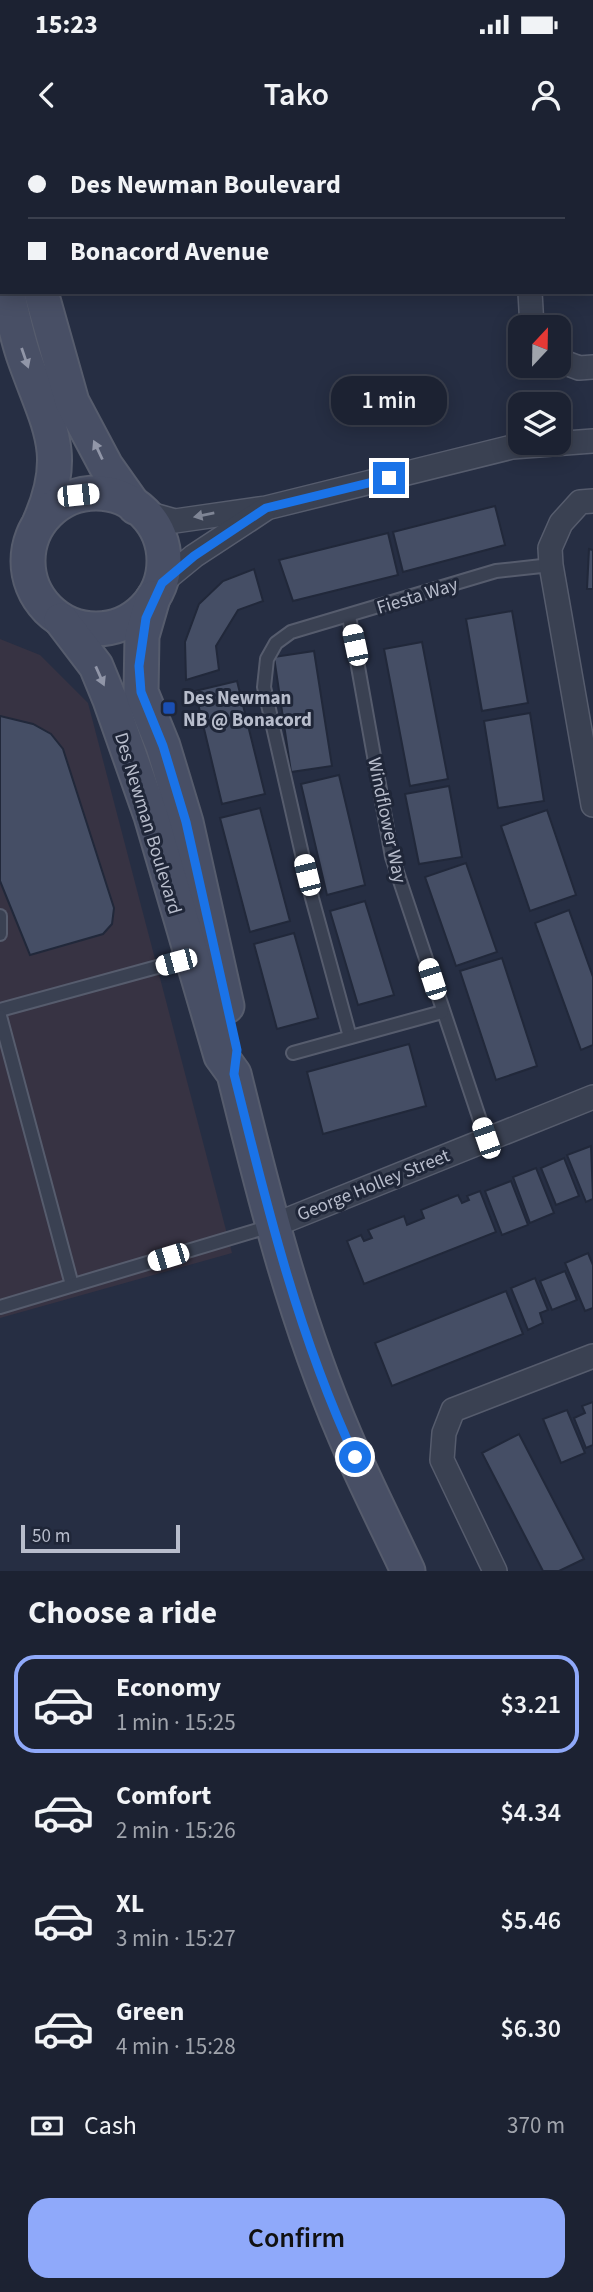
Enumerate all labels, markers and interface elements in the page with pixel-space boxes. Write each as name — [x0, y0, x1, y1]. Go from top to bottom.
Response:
text: 15:23 — [35, 6, 98, 43]
text: Tako — [264, 72, 329, 118]
icon: back — [28, 76, 66, 114]
icon: person — [527, 76, 565, 114]
text: Des Newman Boulevard — [70, 166, 341, 203]
text: Bonacord Avenue — [70, 233, 269, 270]
north arrow — [508, 315, 570, 378]
map controls — [508, 315, 571, 455]
one-way arrow — [20, 348, 31, 369]
callout: 1 min — [331, 376, 447, 426]
text: 1 min — [362, 384, 416, 417]
button: layers — [508, 392, 571, 455]
one-way arrow — [92, 440, 104, 460]
route end — [373, 462, 405, 494]
car — [57, 482, 100, 508]
one-way arrow — [193, 510, 215, 521]
street label: Fiesta Way — [374, 571, 461, 622]
car — [341, 622, 370, 668]
one-way arrow — [94, 666, 106, 686]
place label: Des Newman NB @ Bonacord — [183, 685, 312, 734]
marker: Des Newman NB @ Bonacord — [161, 700, 177, 716]
street label: Des Newman Boulevard — [107, 729, 188, 918]
street label: Windflower Way — [360, 755, 413, 886]
car — [292, 852, 323, 898]
car — [153, 946, 200, 978]
car — [416, 956, 449, 1002]
car — [470, 1115, 503, 1161]
street label: George Holley Street — [293, 1142, 455, 1228]
car — [145, 1241, 192, 1273]
route start — [339, 1441, 371, 1473]
scale bar — [21, 1522, 180, 1554]
text: 50 m — [32, 1523, 70, 1550]
text: Choose a ride — [28, 1590, 217, 1636]
text: Economy — [116, 1669, 221, 1706]
icon: car — [32, 1673, 95, 1736]
text: $3.21 — [500, 1686, 561, 1723]
text: 1 min · 15:25 — [116, 1706, 236, 1739]
text: Comfort — [116, 1777, 211, 1814]
icon: car — [32, 1781, 95, 1844]
text: $4.34 — [500, 1794, 561, 1831]
text: 2 min · 15:26 — [116, 1814, 236, 1847]
text: XL — [116, 1885, 144, 1922]
icon: car — [32, 1889, 95, 1952]
text: $5.46 — [500, 1902, 561, 1939]
text: 3 min · 15:27 — [116, 1922, 236, 1955]
text: Green — [116, 1993, 184, 2030]
icon: car — [32, 1997, 95, 2060]
text: $6.30 — [500, 2010, 561, 2047]
text: 4 min · 15:28 — [116, 2030, 236, 2063]
icon: cash — [28, 2107, 66, 2145]
text: Cash — [84, 2107, 137, 2144]
text: 370 m — [507, 2109, 565, 2142]
button: Confirm — [28, 2198, 565, 2278]

